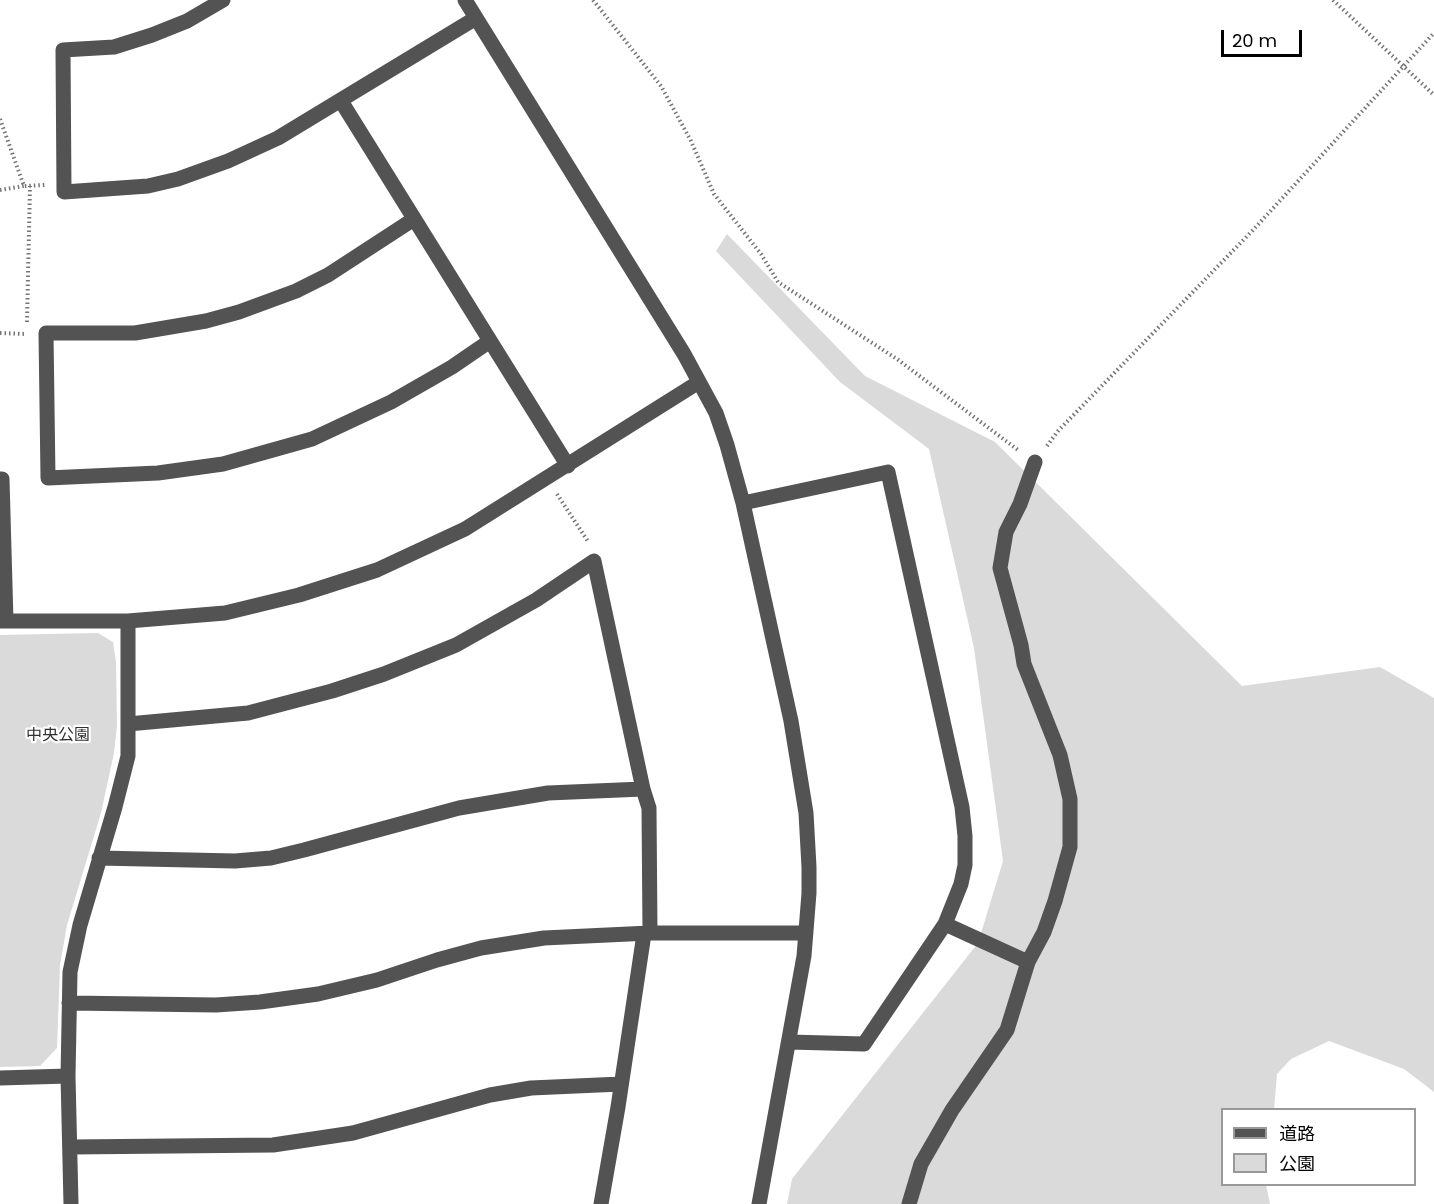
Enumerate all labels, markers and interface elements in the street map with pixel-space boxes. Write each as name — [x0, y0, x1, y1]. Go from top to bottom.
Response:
scale bar — [1224, 18, 1305, 56]
text: 20 m — [1232, 28, 1277, 53]
park label: 中央公園 — [26, 726, 90, 746]
legend — [1221, 1108, 1416, 1186]
text: 道路 — [1279, 1121, 1315, 1146]
text: 公園 — [1279, 1151, 1315, 1176]

